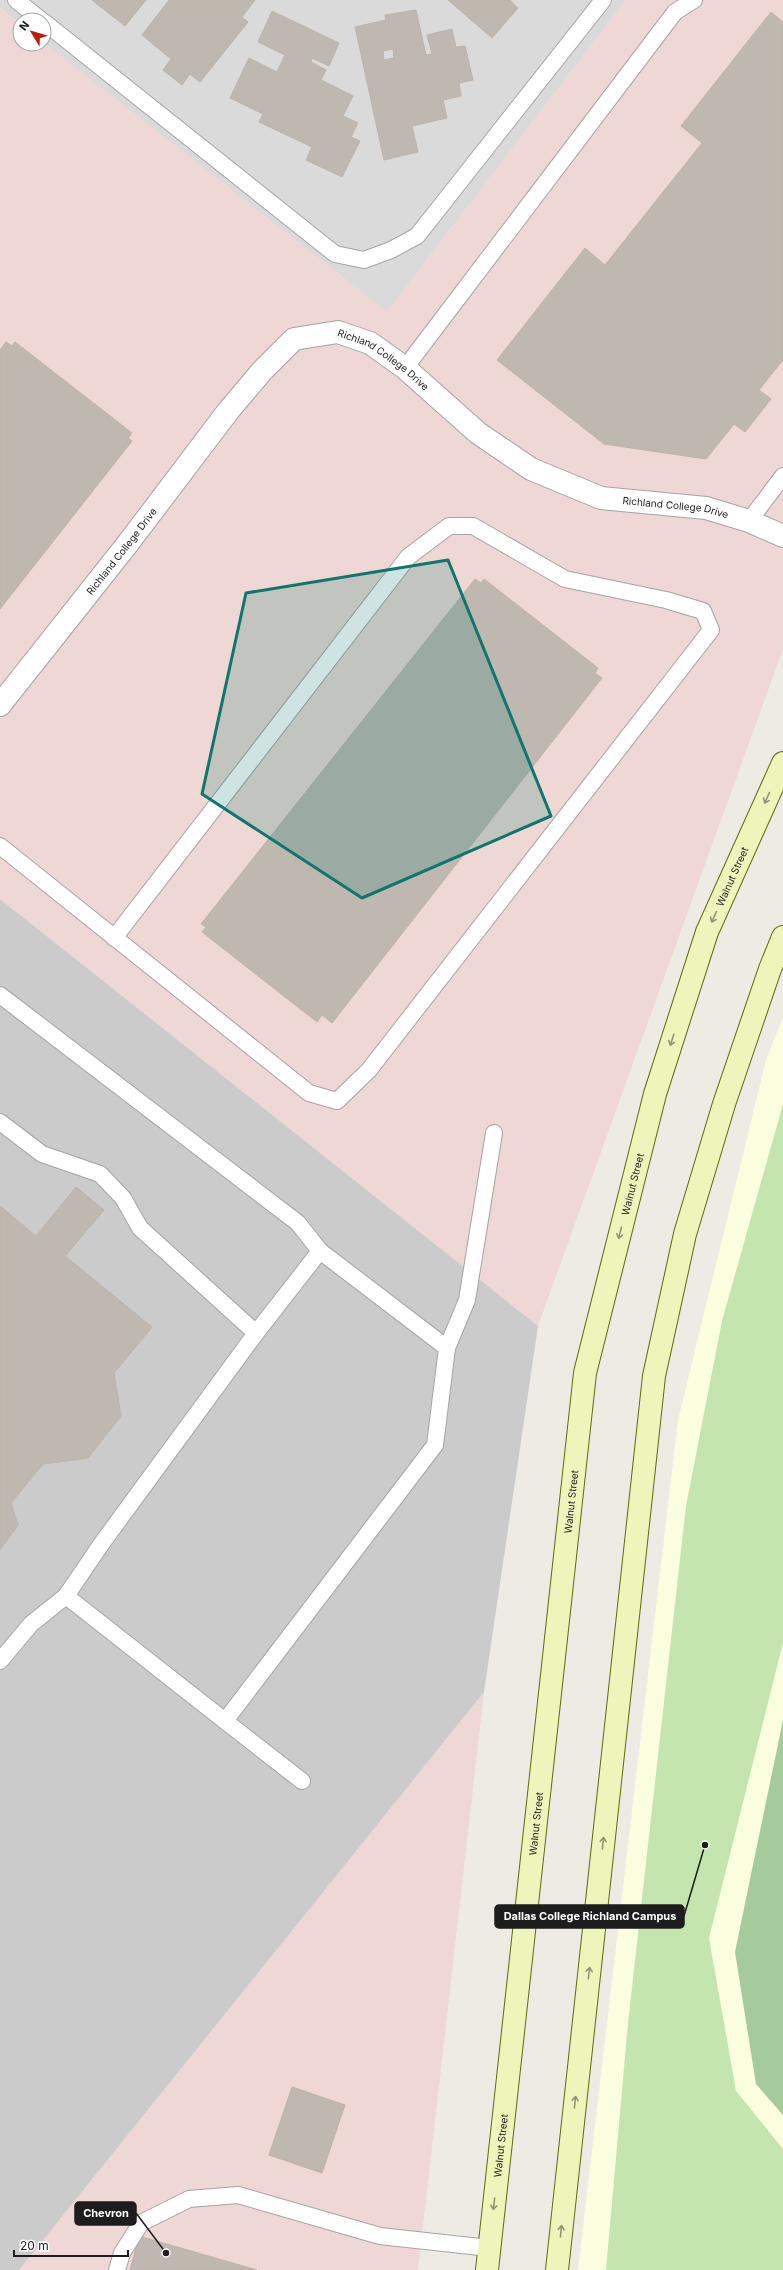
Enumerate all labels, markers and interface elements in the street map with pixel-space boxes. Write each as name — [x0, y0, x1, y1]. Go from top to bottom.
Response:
north arrow — [12, 12, 52, 52]
text: N — [16, 18, 32, 33]
street label: Richland College Drive — [336, 326, 432, 393]
street label: Richland College Drive — [622, 494, 730, 521]
street label: Richland College Drive — [84, 505, 159, 597]
one-way arrow — [763, 792, 770, 804]
street label: Walnut Street — [713, 844, 751, 908]
one-way arrow — [710, 911, 717, 923]
one-way arrow — [668, 1033, 675, 1046]
street label: Walnut Street — [619, 1151, 646, 1217]
one-way arrow — [616, 1226, 623, 1239]
street label: Walnut Street — [562, 1469, 580, 1534]
street label: Walnut Street — [526, 1791, 545, 1856]
one-way arrow — [599, 1837, 607, 1850]
callout: Dallas College Richland Campus — [495, 1905, 684, 1928]
text: Dallas College Richland Campus — [504, 1909, 676, 1923]
one-way arrow — [585, 1967, 593, 1980]
one-way arrow — [571, 2096, 579, 2109]
street label: Walnut Street — [491, 2113, 510, 2178]
one-way arrow — [490, 2197, 497, 2210]
callout: Chevron — [75, 2202, 136, 2225]
text: Chevron — [83, 2206, 129, 2220]
one-way arrow — [557, 2225, 565, 2238]
scale bar — [14, 2232, 128, 2258]
text: 20 m — [20, 2238, 49, 2253]

